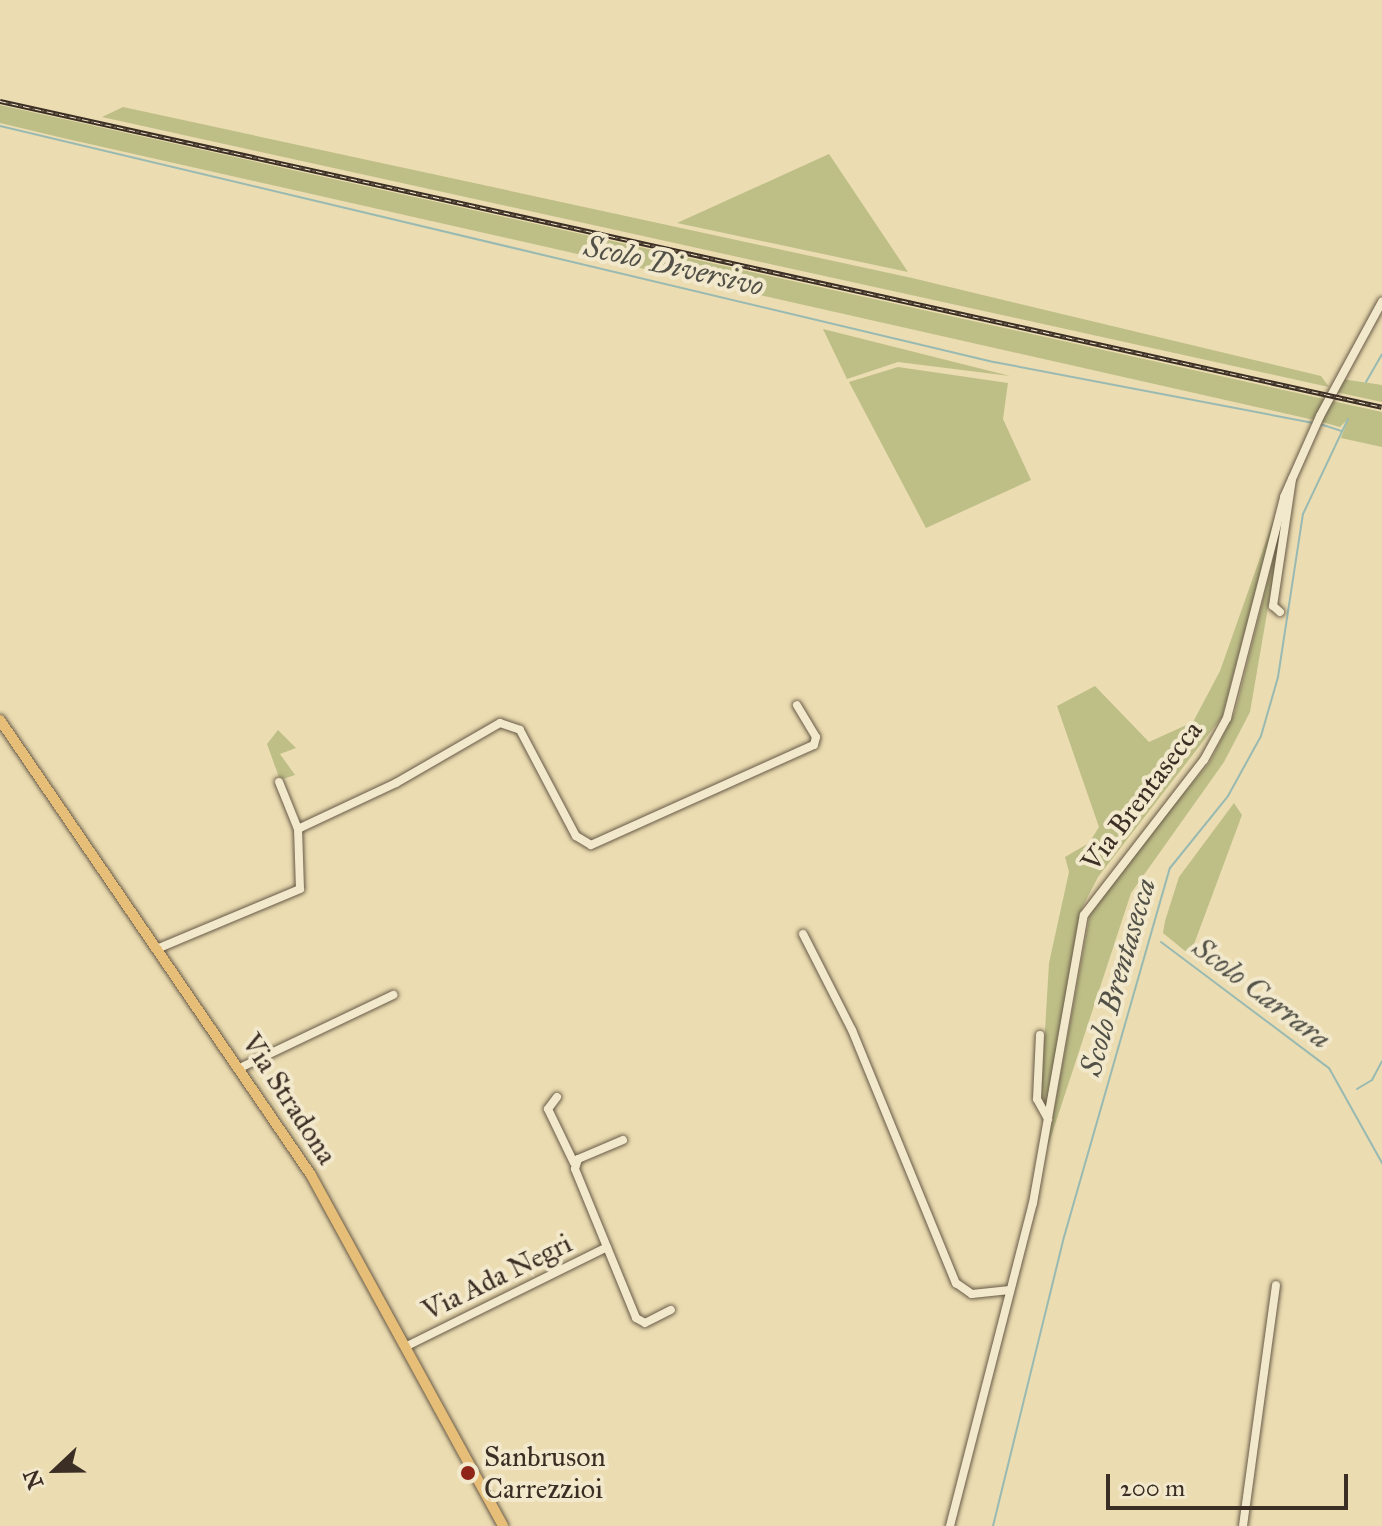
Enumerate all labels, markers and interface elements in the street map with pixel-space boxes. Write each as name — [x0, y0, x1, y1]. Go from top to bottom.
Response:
water label: Scolo Diversivo — [581, 228, 767, 304]
street label: Via Brentasecca — [1075, 714, 1209, 878]
water label: Scolo Brentasecca — [1073, 874, 1163, 1080]
water label: Scolo Carrara — [1186, 929, 1338, 1057]
street label: Via Stradona — [234, 1027, 344, 1171]
street label: Via Ada Negri — [417, 1226, 577, 1328]
north arrow — [16, 1430, 96, 1510]
place label: Sanbruson Carrezzioi — [484, 1440, 606, 1506]
scale bar — [1110, 1458, 1352, 1508]
marker: Sanbruson Carrezzioi — [459, 1464, 477, 1482]
text: N — [17, 1465, 49, 1493]
text: 200 m — [1120, 1473, 1185, 1503]

